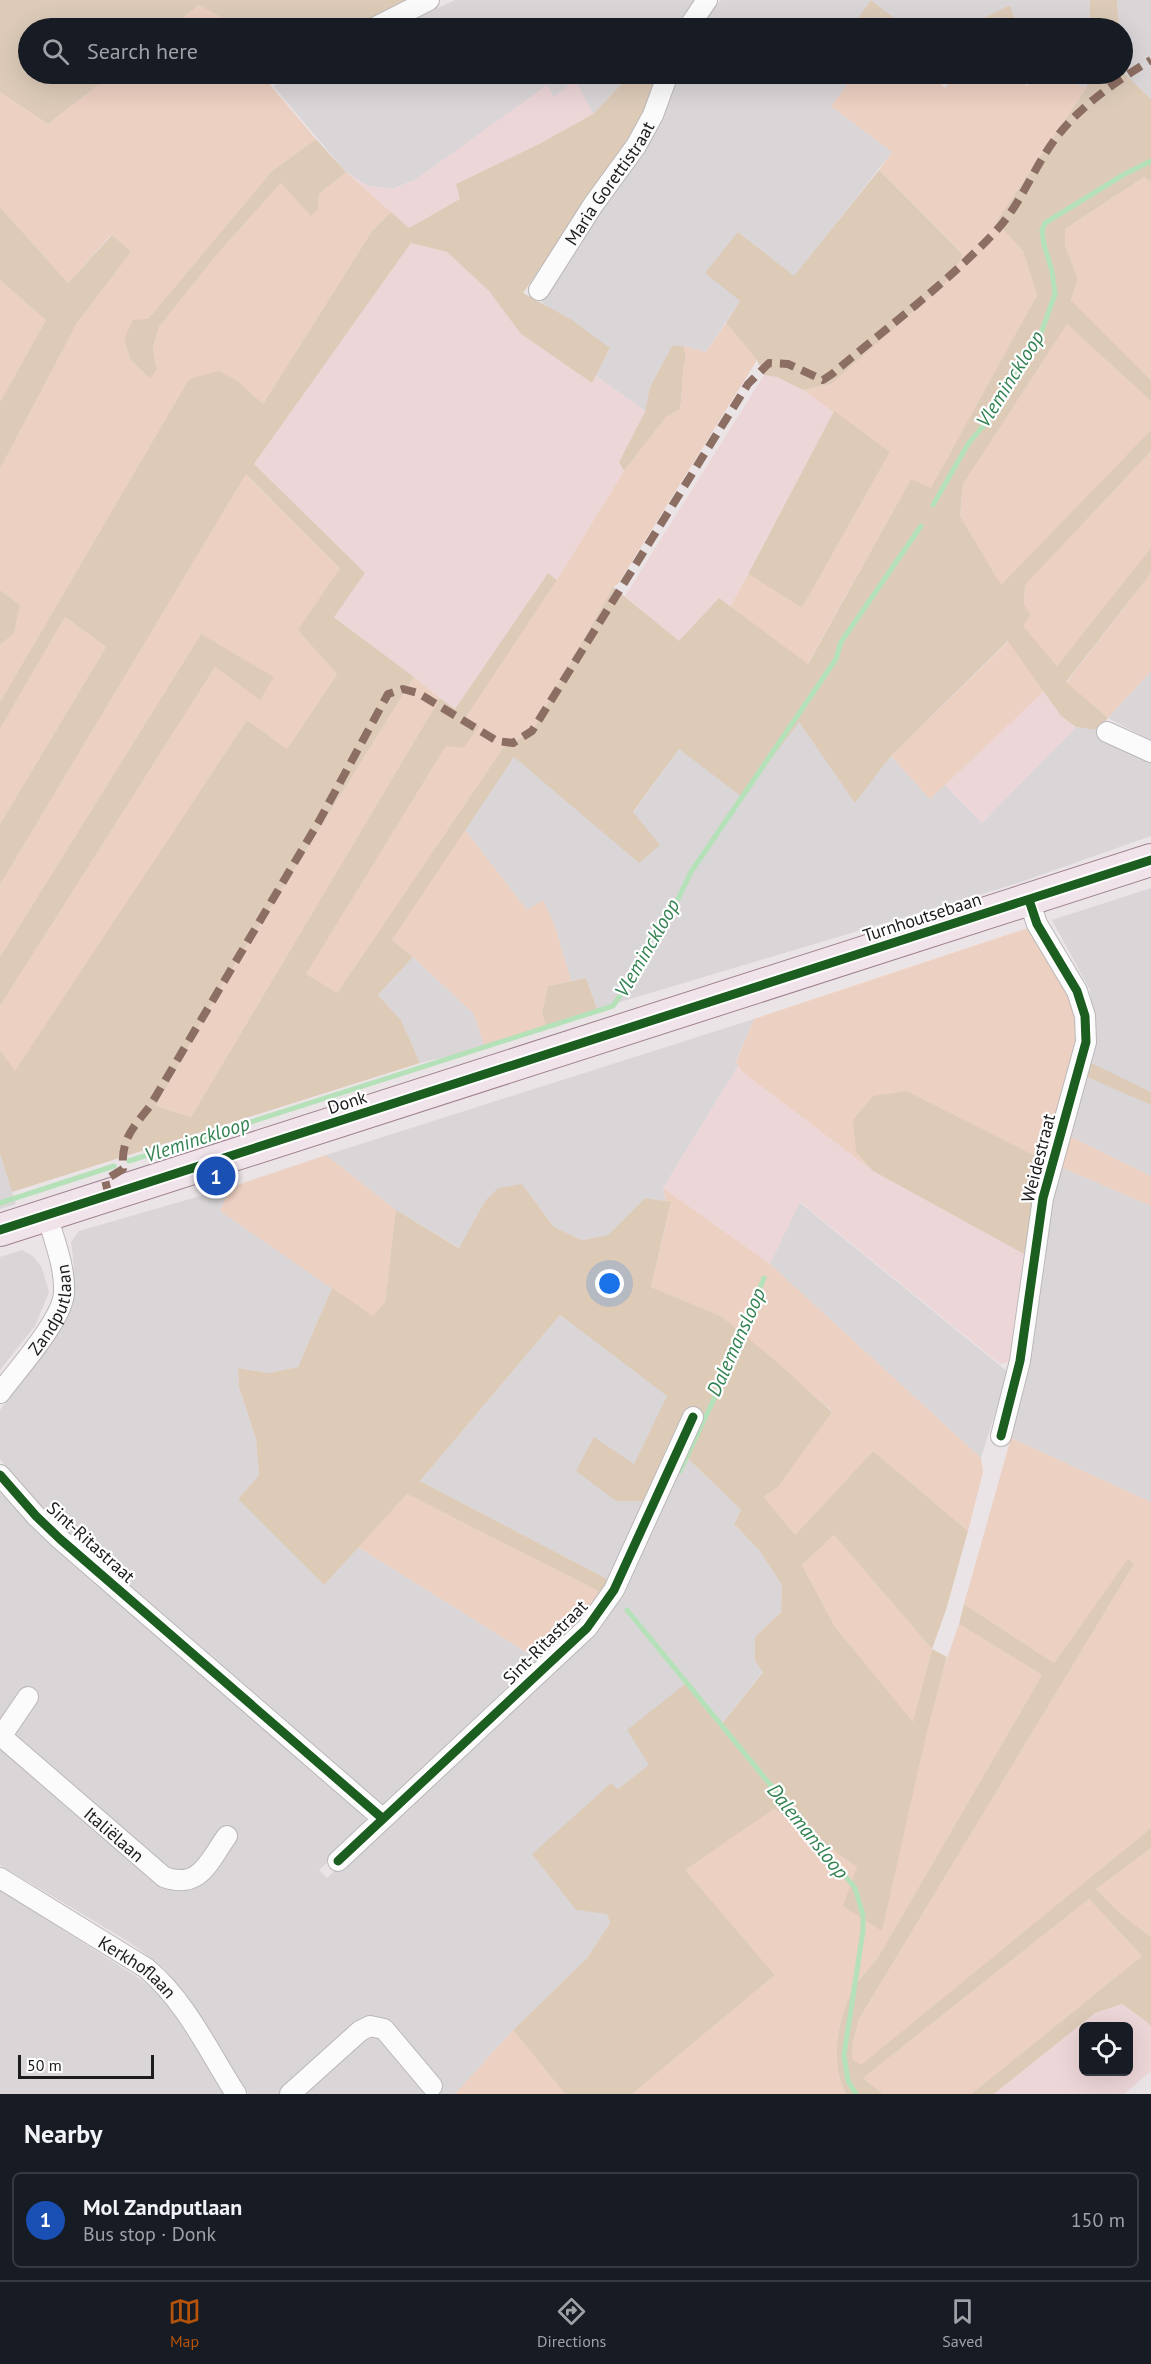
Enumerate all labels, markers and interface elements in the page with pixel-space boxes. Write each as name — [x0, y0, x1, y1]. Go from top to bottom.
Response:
search box — [18, 18, 1133, 84]
icon: search — [39, 35, 72, 68]
text: Search here — [87, 37, 198, 65]
street label: Maria Gorettistraat — [559, 117, 659, 249]
water label: Vleminckloop — [970, 326, 1050, 432]
street label: Turnhoutsebaan — [860, 887, 984, 947]
water label: Vleminckloop — [608, 894, 686, 1002]
street label: Donk — [324, 1085, 370, 1119]
water label: Vleminckloop — [141, 1110, 253, 1168]
street label: Weidestraat — [1016, 1111, 1060, 1205]
pin: 1 — [196, 1154, 236, 1198]
street label: Zandputlaan — [23, 1263, 76, 1359]
your location — [595, 1269, 624, 1298]
water label: Dalemansloop — [701, 1284, 771, 1400]
street label: Sint-Ritastraat — [42, 1496, 140, 1588]
street label: Sint-Ritastraat — [498, 1595, 592, 1689]
water label: Dalemansloop — [761, 1778, 855, 1884]
street label: Italiëlaan — [79, 1802, 149, 1867]
street label: Kerkhoflaan — [95, 1930, 182, 2003]
map controls — [1079, 2022, 1133, 2076]
button: locate — [1079, 2022, 1133, 2076]
scale bar — [18, 2052, 154, 2080]
text: 50 m — [27, 2055, 62, 2075]
text: Nearby — [24, 2117, 102, 2150]
text: Mol Zandputlaan — [83, 2193, 242, 2221]
text: 1 — [40, 2207, 51, 2233]
text: 150 m — [1071, 2207, 1125, 2233]
text: Bus stop · Donk — [83, 2221, 216, 2247]
tab: Map — [168, 2295, 201, 2351]
tab: Directions — [537, 2295, 606, 2351]
tab: Saved — [942, 2295, 983, 2351]

